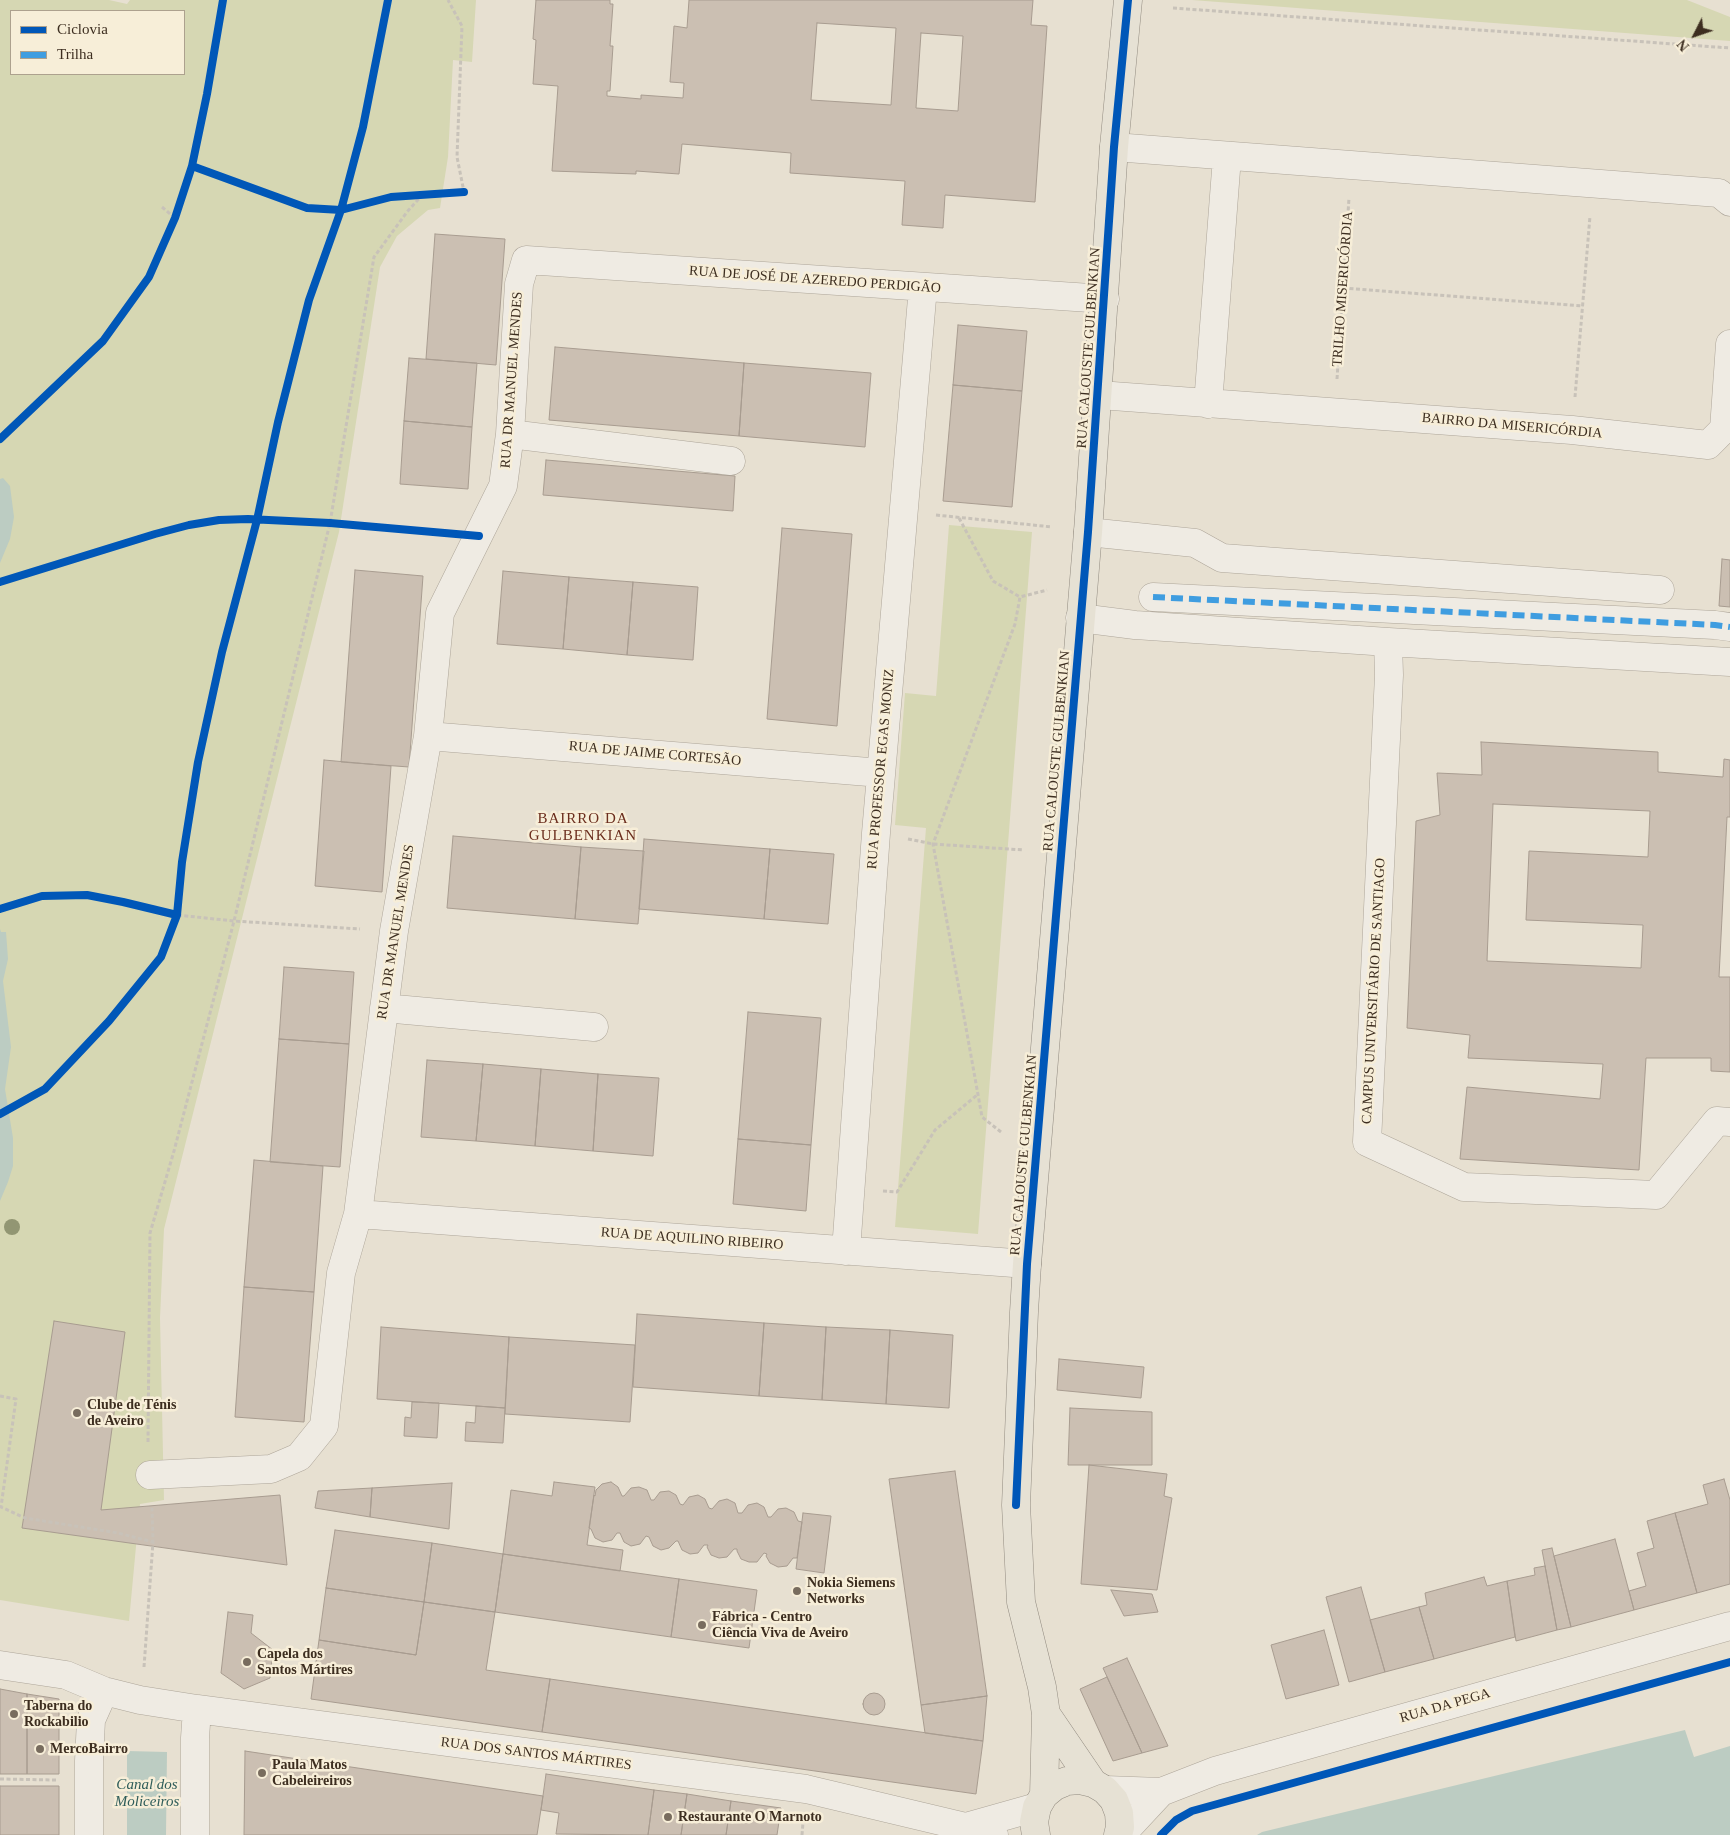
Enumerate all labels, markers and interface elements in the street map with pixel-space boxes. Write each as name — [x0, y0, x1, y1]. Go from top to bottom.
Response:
legend — [10, 10, 185, 75]
north arrow — [1670, 10, 1720, 60]
text: Ciclovia — [57, 21, 108, 37]
text: N — [1674, 36, 1692, 54]
text: Trilha — [57, 46, 93, 62]
street label: TRILHO MISERICÓRDIA — [1329, 211, 1357, 367]
street label: RUA CALOUSTE GULBENKIAN — [1074, 247, 1104, 449]
street label: RUA DE JOSÉ DE AZEREDO PERDIGÃO — [689, 263, 941, 297]
street label: RUA DR MANUEL MENDES — [497, 291, 527, 469]
street label: BAIRRO DA MISERICÓRDIA — [1421, 410, 1603, 442]
street label: RUA CALOUSTE GULBENKIAN — [1040, 650, 1074, 852]
street label: RUA PROFESSOR EGAS MONIZ — [864, 668, 898, 870]
street label: RUA DE JAIME CORTESÃO — [568, 738, 742, 770]
district label: BAIRRO DA GULBENKIAN — [528, 810, 638, 845]
street label: RUA DR MANUEL MENDES — [374, 843, 418, 1021]
street label: CAMPUS UNIVERSITÁRIO DE SANTIAGO — [1359, 858, 1389, 1124]
street label: RUA CALOUSTE GULBENKIAN — [1007, 1054, 1041, 1256]
street label: RUA DE AQUILINO RIBEIRO — [600, 1224, 784, 1254]
place label: Clube de Ténis de Aveiro — [87, 1397, 176, 1430]
marker: Clube de Ténis de Aveiro — [71, 1407, 83, 1419]
place label: Nokia Siemens Networks — [807, 1575, 895, 1608]
marker: Nokia Siemens Networks — [791, 1585, 803, 1597]
place label: Fábrica - Centro Ciência Viva de Aveiro — [712, 1609, 848, 1641]
marker: Fábrica - Centro Ciência Viva de Aveiro — [696, 1619, 708, 1631]
place label: Capela dos Santos Mártires — [257, 1646, 353, 1678]
marker: Capela dos Santos Mártires — [241, 1656, 253, 1668]
street label: RUA DA PEGA — [1398, 1685, 1492, 1727]
place label: Taberna do Rockabilio — [24, 1698, 92, 1730]
marker: Taberna do Rockabilio — [8, 1708, 20, 1720]
street label: RUA DOS SANTOS MÁRTIRES — [440, 1734, 632, 1774]
place label: MercoBairro — [50, 1741, 128, 1757]
marker: MercoBairro — [34, 1743, 46, 1755]
place label: Paula Matos Cabeleireiros — [272, 1757, 352, 1790]
marker: Paula Matos Cabeleireiros — [256, 1767, 268, 1779]
water label: Canal dos Moliceiros — [115, 1776, 179, 1811]
place label: Restaurante O Marnoto — [678, 1809, 822, 1825]
marker: Restaurante O Marnoto — [662, 1811, 674, 1823]

